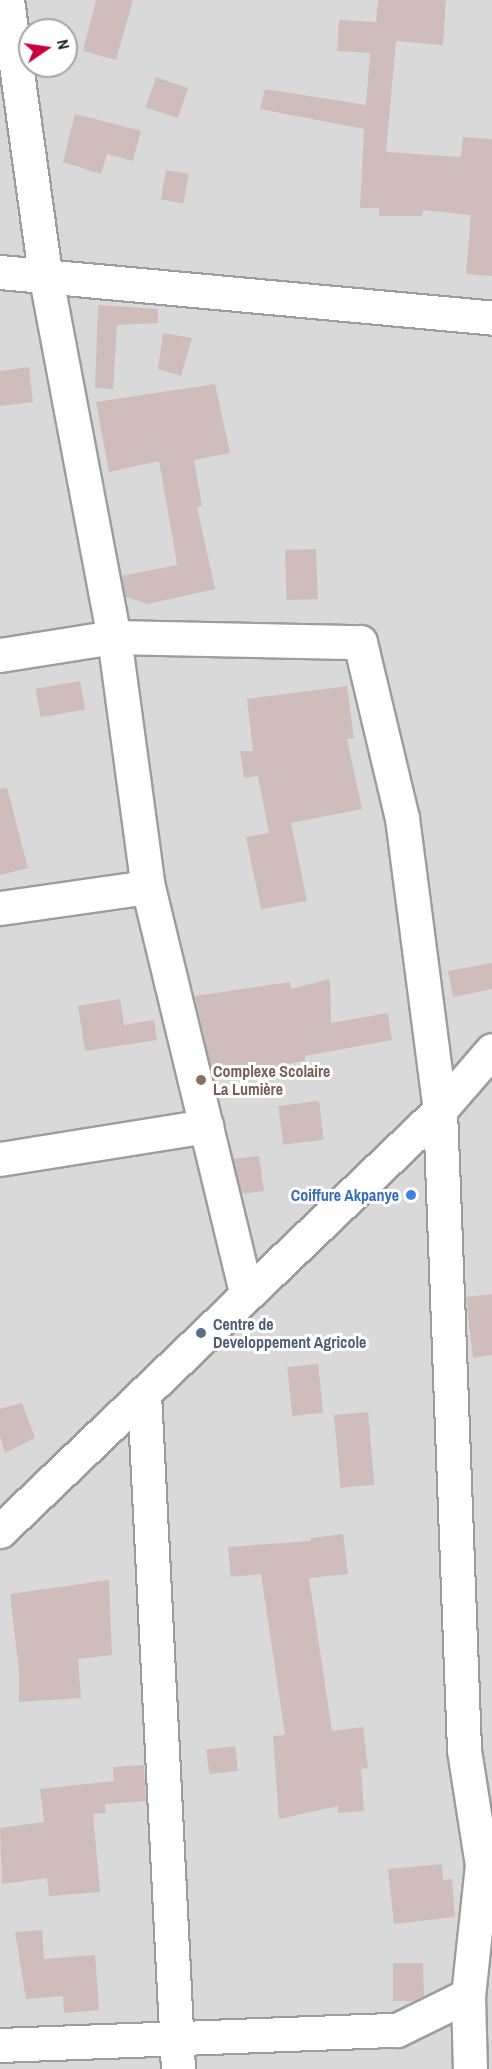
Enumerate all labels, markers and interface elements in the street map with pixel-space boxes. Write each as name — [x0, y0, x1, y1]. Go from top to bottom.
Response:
north arrow — [18, 18, 78, 78]
text: N — [52, 37, 75, 51]
place label: Complexe Scolaire La Lumière — [213, 1061, 330, 1099]
marker: Complexe Scolaire La Lumière — [194, 1073, 208, 1087]
place label: Coiffure Akpanye — [290, 1185, 399, 1205]
marker: Coiffure Akpanye — [404, 1188, 418, 1202]
place label: Centre de Developpement Agricole — [213, 1314, 367, 1352]
marker: Centre de Developpement Agricole — [194, 1326, 208, 1340]

